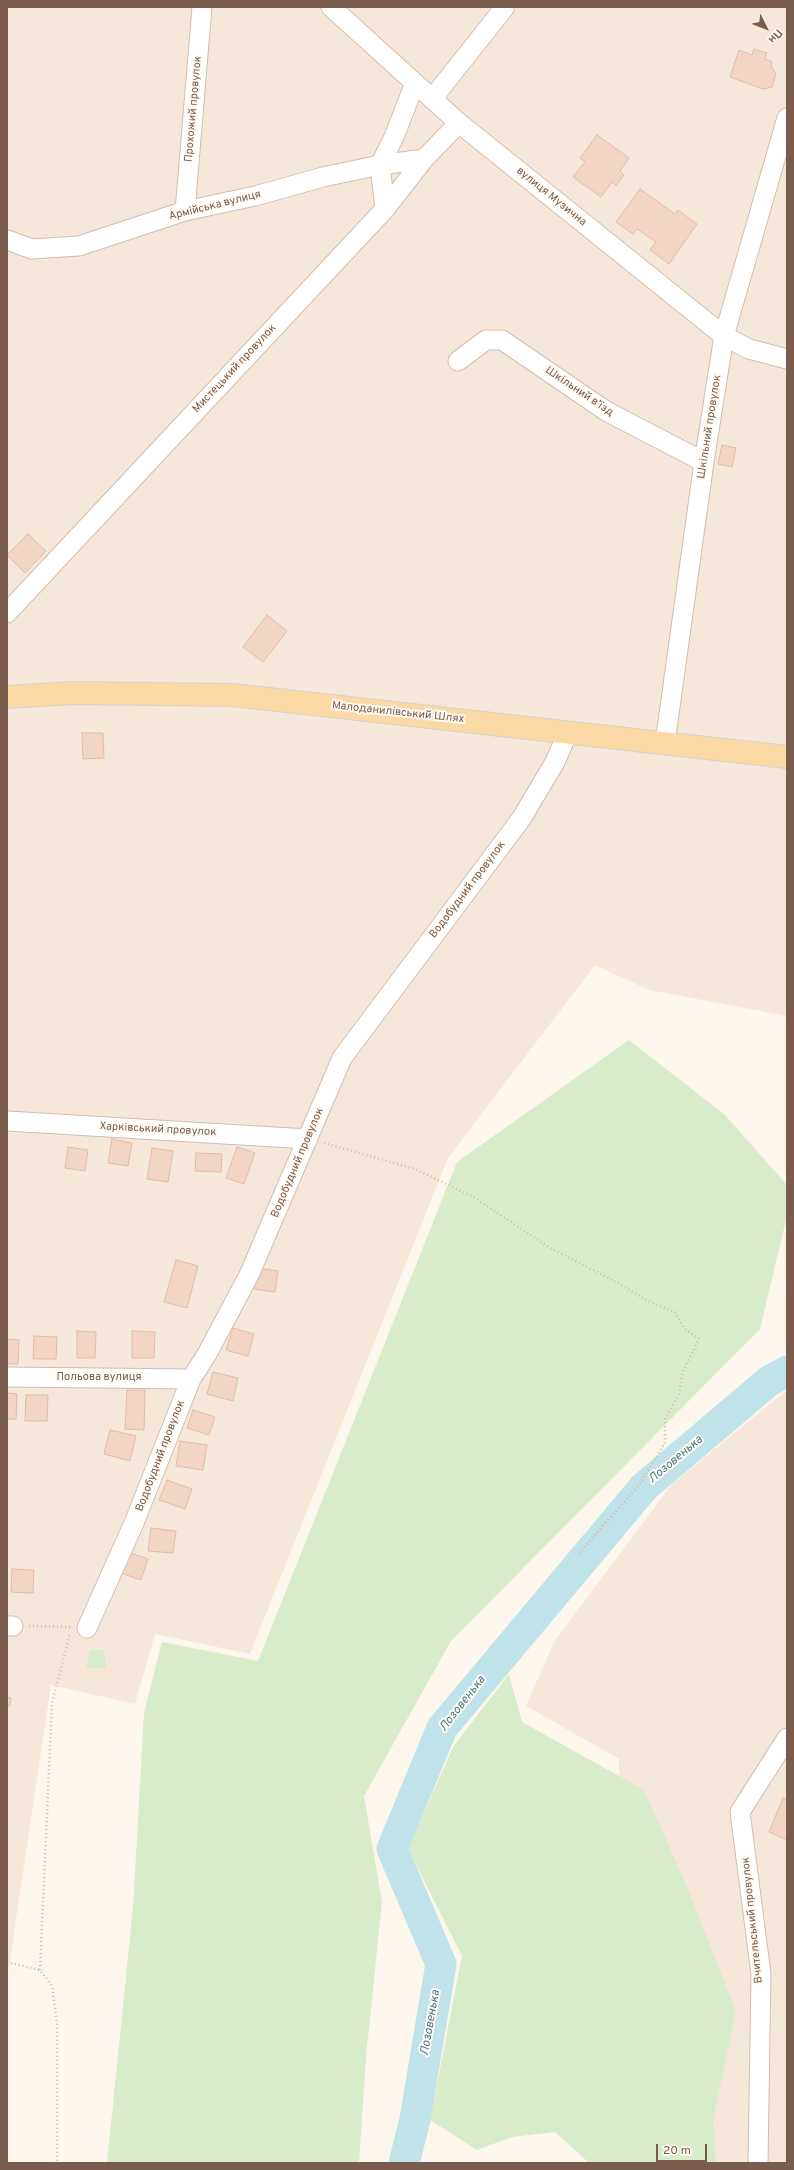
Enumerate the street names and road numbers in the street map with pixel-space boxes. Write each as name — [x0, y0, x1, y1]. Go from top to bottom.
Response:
street label: Прохожий провулок — [183, 55, 205, 163]
street label: вулиця Музична — [513, 165, 589, 229]
street label: Армійська вулиця — [168, 188, 262, 224]
street label: Мистецький провулок — [190, 322, 280, 416]
street label: Шкільний в’їзд — [542, 364, 616, 420]
street label: Шкільний провулок — [695, 374, 725, 480]
street label: Малоданилівський Шлях — [331, 699, 465, 727]
street label: Водобудний провулок — [427, 839, 509, 941]
street label: Водобудний провулок — [269, 1106, 327, 1220]
street label: Харківський провулок — [99, 1120, 217, 1140]
street label: Польова вулиця — [56, 1371, 142, 1385]
street label: Водобудний провулок — [134, 1398, 188, 1514]
street label: Вчительський провулок — [740, 1856, 766, 1984]

